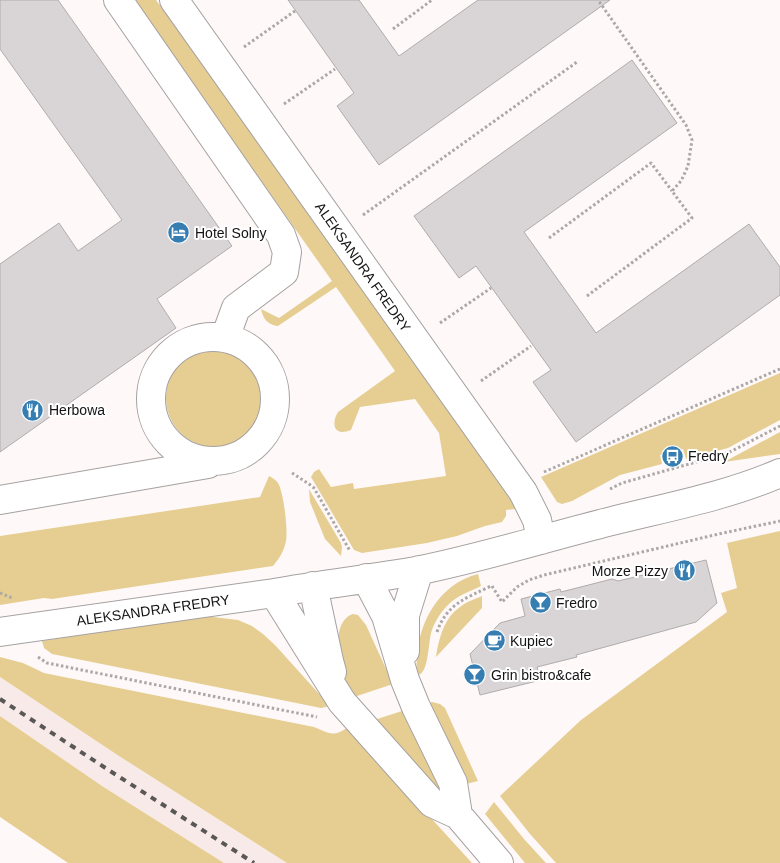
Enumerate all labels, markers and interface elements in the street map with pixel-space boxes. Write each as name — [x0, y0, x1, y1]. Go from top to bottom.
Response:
street label: ALEKSANDRA FREDRY — [312, 199, 414, 335]
hotel icon: Hotel Solny — [167, 221, 191, 245]
place label: Hotel Solny — [195, 225, 267, 241]
restaurant icon: Herbowa — [21, 398, 45, 422]
place label: Herbowa — [49, 402, 105, 418]
bus stop icon: Fredry — [660, 444, 684, 468]
place label: Fredry — [688, 448, 728, 464]
restaurant icon: Morze Pizzy — [672, 559, 696, 583]
place label: Morze Pizzy — [592, 563, 668, 579]
street label: ALEKSANDRA FREDRY — [75, 591, 231, 629]
bar icon: Fredro — [528, 591, 552, 615]
place label: Fredro — [556, 595, 597, 611]
cafe icon: Kupiec — [482, 629, 506, 653]
place label: Kupiec — [510, 633, 553, 649]
bar icon: Grin bistro&cafe — [463, 663, 487, 687]
place label: Grin bistro&cafe — [491, 667, 592, 683]

